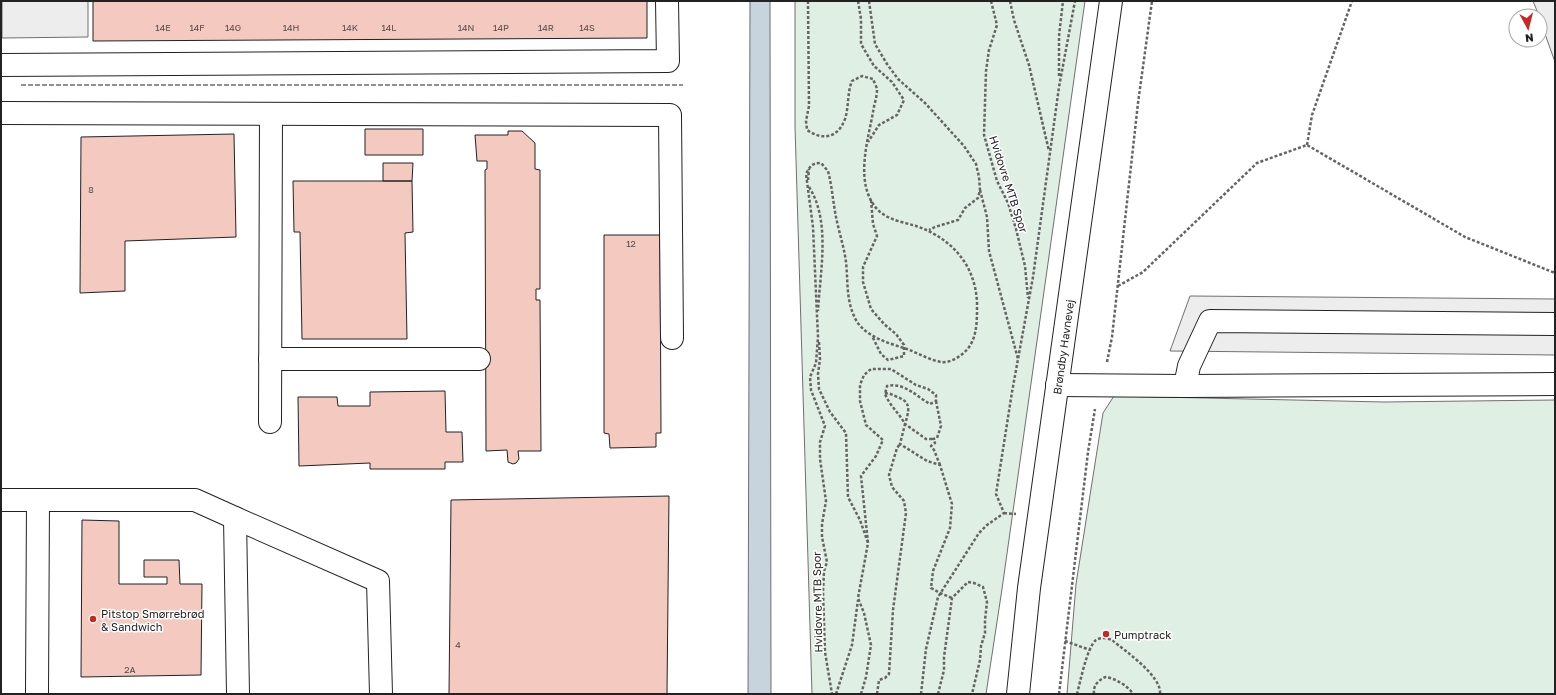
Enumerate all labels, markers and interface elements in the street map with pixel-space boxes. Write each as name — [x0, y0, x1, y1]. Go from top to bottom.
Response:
north arrow — [1508, 8, 1548, 48]
house number: 14E — [155, 22, 171, 33]
house number: 14F — [189, 22, 205, 33]
house number: 14G — [225, 22, 241, 33]
house number: 14H — [283, 22, 299, 33]
house number: 14K — [342, 22, 358, 33]
house number: 14L — [382, 22, 397, 33]
house number: 14N — [458, 22, 474, 33]
house number: 14P — [493, 22, 509, 33]
house number: 14R — [538, 22, 554, 33]
house number: 14S — [579, 22, 595, 33]
text: N — [1524, 31, 1534, 45]
street label: Hvidovre MTB Spor — [987, 134, 1031, 235]
house number: 8 — [88, 184, 94, 195]
house number: 12 — [626, 238, 636, 249]
street label: Brøndby Havnevej — [1050, 298, 1076, 395]
street label: Hvidovre MTB Spor — [810, 551, 824, 653]
place label: Pitstop Smørrebrød & Sandwich — [101, 607, 204, 633]
marker: Pitstop Smørrebrød & Sandwich — [88, 614, 98, 624]
place label: Pumptrack — [1114, 628, 1171, 641]
marker: Pumptrack — [1101, 629, 1111, 639]
house number: 4 — [455, 639, 461, 650]
house number: 2A — [124, 664, 136, 675]

